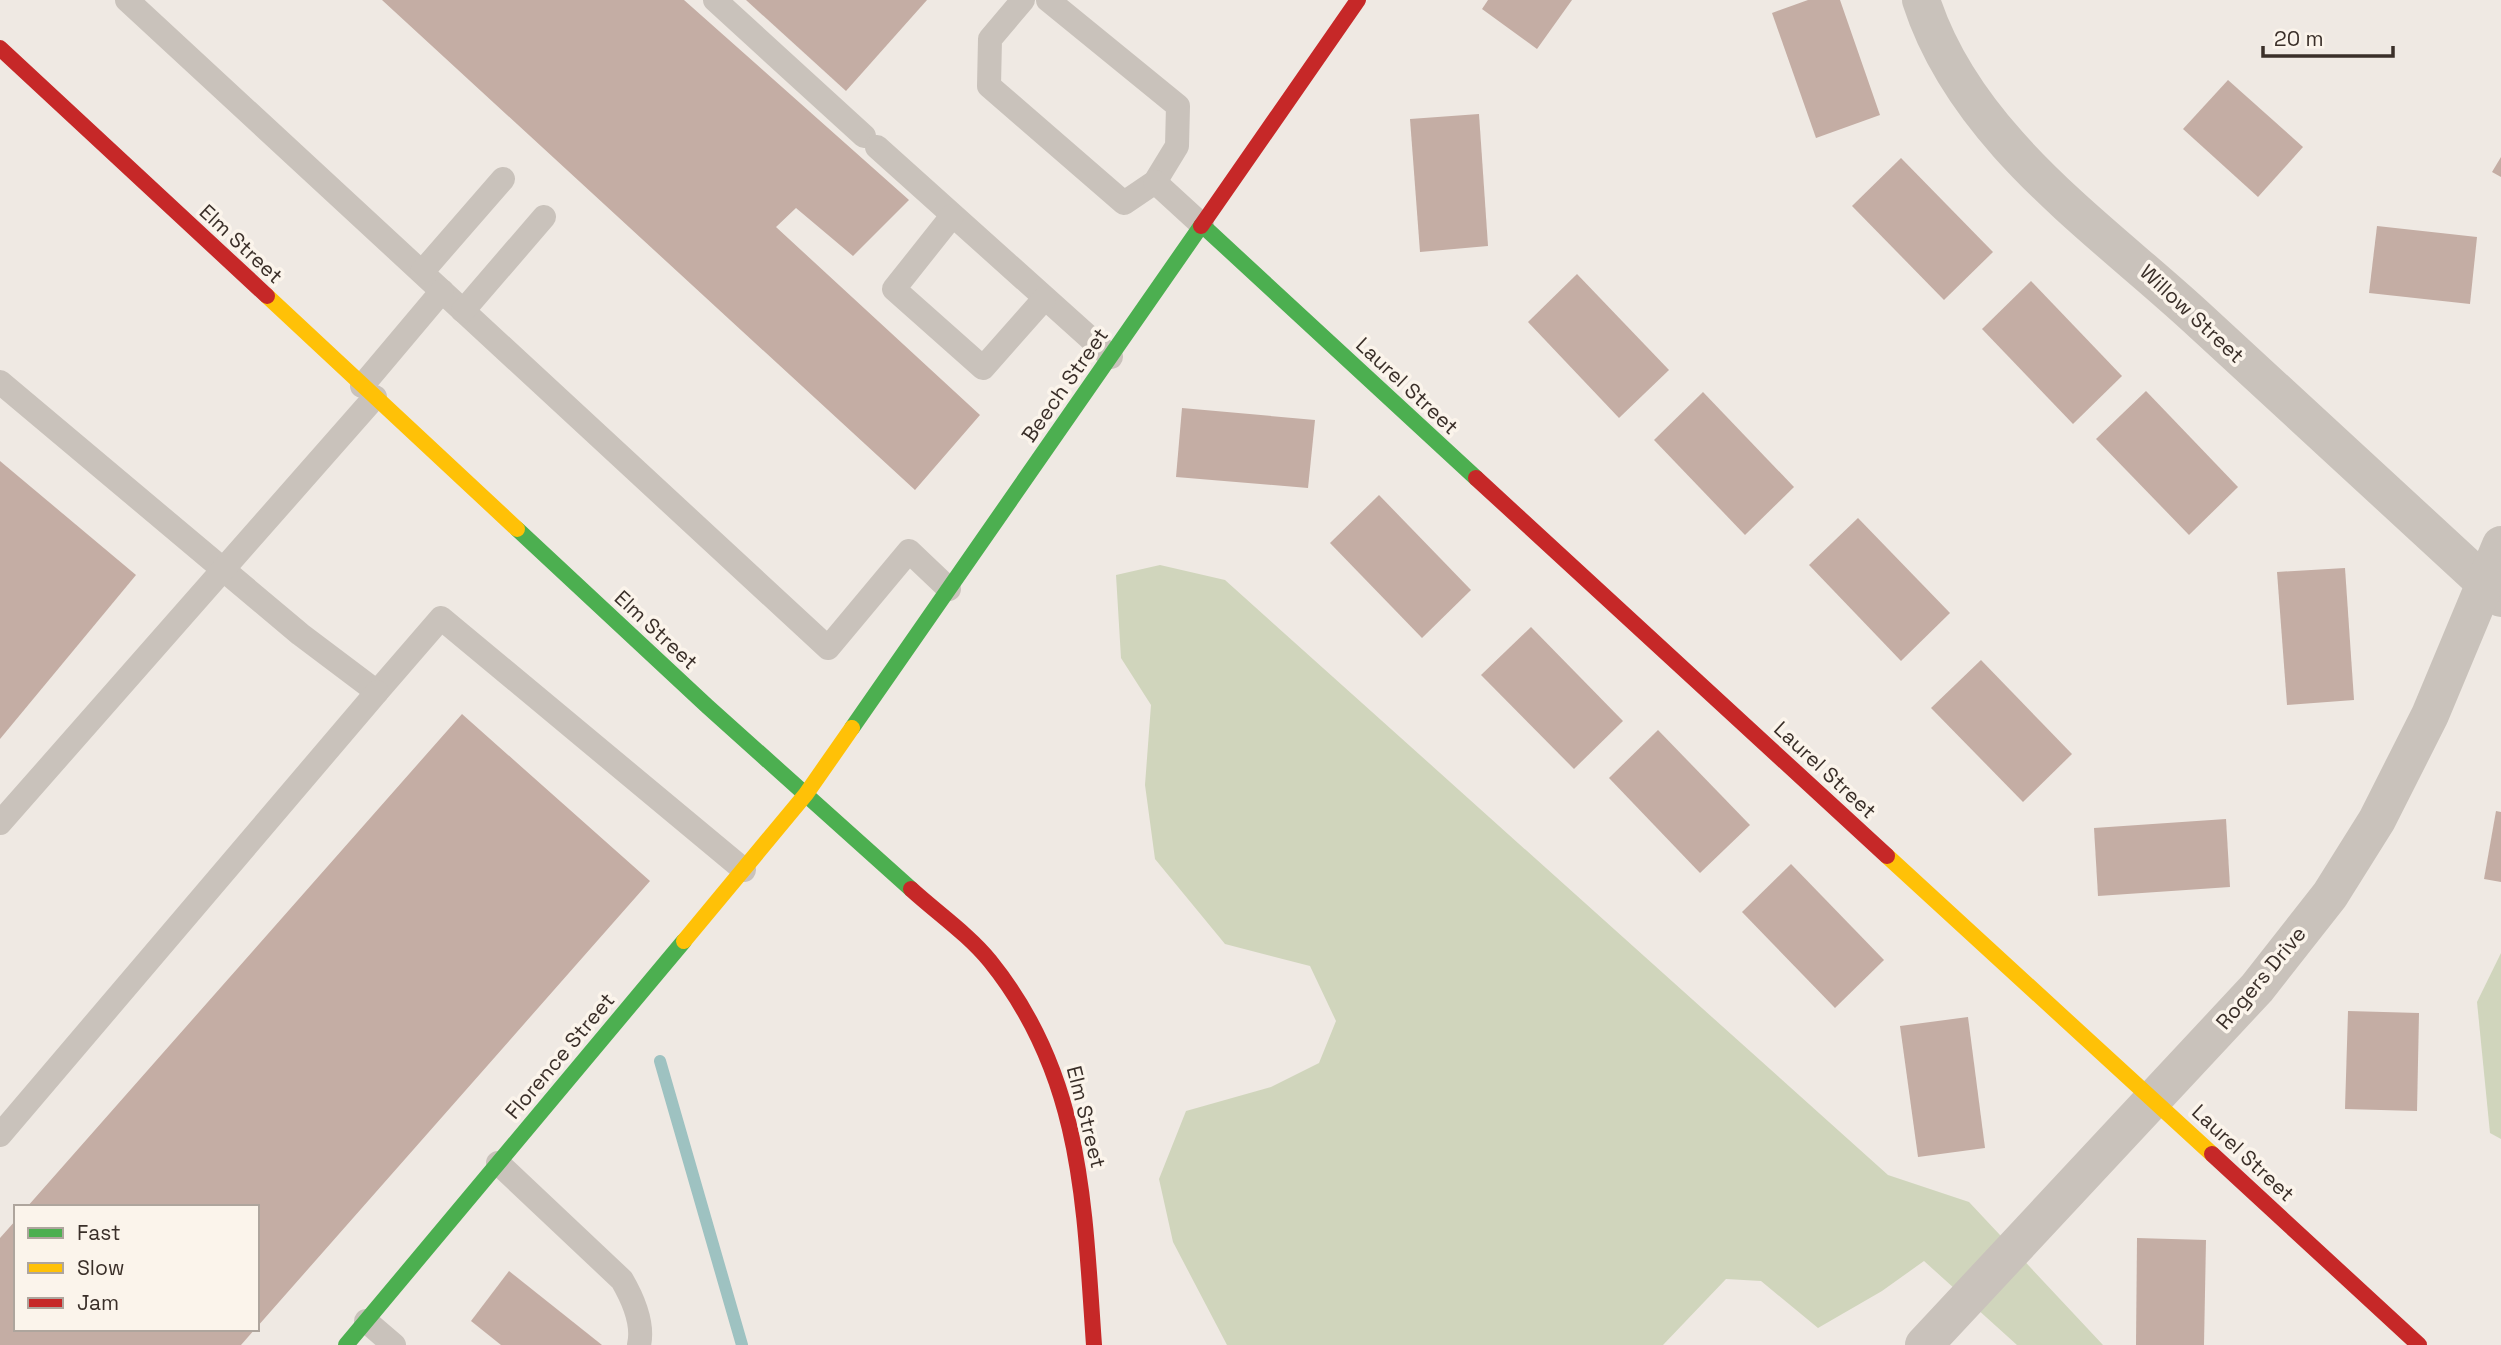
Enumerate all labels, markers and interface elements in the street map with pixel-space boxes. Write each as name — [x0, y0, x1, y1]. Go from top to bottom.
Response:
scale bar — [2263, 14, 2392, 58]
text: 20 m — [2274, 25, 2324, 52]
street label: Elm Street — [194, 198, 289, 289]
street label: Willow Street — [2135, 258, 2250, 369]
street label: Beech Street — [1015, 322, 1114, 447]
street label: Laurel Street — [1350, 331, 1464, 440]
street label: Elm Street — [609, 584, 704, 675]
street label: Laurel Street — [1768, 715, 1882, 824]
street label: Rogers Drive — [2210, 921, 2312, 1035]
street label: Florence Street — [499, 987, 620, 1124]
street label: Elm Street — [1061, 1063, 1112, 1171]
street label: Laurel Street — [2186, 1098, 2300, 1207]
legend — [14, 1205, 259, 1331]
text: Fast — [77, 1219, 121, 1246]
text: Slow — [77, 1254, 125, 1281]
text: Jam — [77, 1289, 119, 1316]

